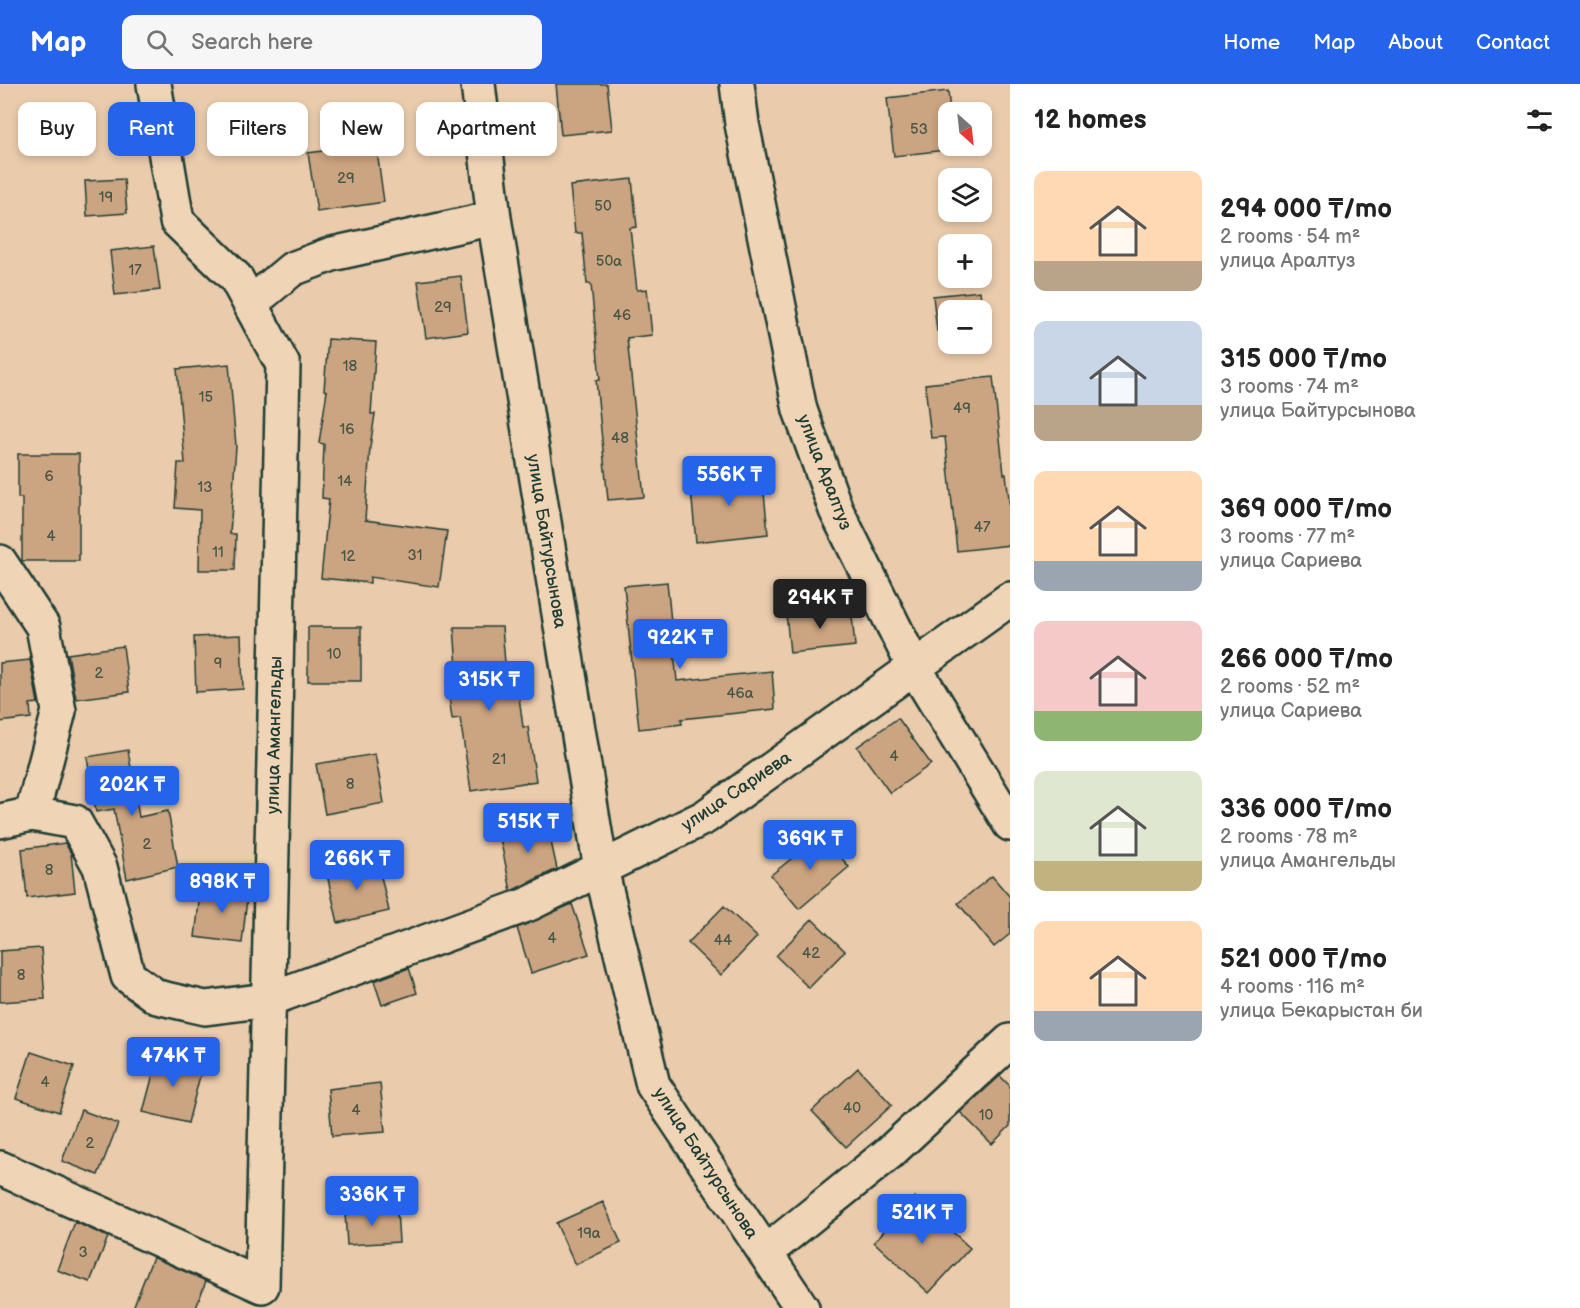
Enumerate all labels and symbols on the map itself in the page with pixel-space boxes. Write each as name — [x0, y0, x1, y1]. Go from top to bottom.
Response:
north arrow — [938, 102, 992, 156]
house number: 53 — [910, 120, 928, 139]
house number: 29 — [337, 169, 355, 188]
house number: 19 — [99, 188, 113, 207]
house number: 50 — [594, 197, 612, 216]
house number: 50а — [596, 252, 622, 271]
house number: 17 — [128, 261, 142, 280]
house number: 29 — [434, 298, 452, 317]
house number: 46 — [613, 306, 631, 325]
house number: 18 — [343, 357, 358, 376]
house number: 15 — [199, 388, 213, 407]
house number: 49 — [953, 399, 971, 418]
street label: улица Аралтуз — [793, 412, 856, 533]
house number: 16 — [340, 420, 354, 439]
house number: 48 — [611, 429, 629, 448]
street label: улица Байтурсынова — [522, 452, 571, 630]
pin: 556K ₸ — [680, 456, 778, 507]
house number: 6 — [44, 467, 54, 486]
house number: 14 — [338, 472, 352, 491]
house number: 13 — [197, 478, 213, 497]
house number: 47 — [974, 518, 991, 537]
house number: 4 — [46, 527, 56, 546]
house number: 11 — [212, 543, 224, 562]
house number: 31 — [407, 546, 423, 565]
house number: 12 — [341, 547, 355, 566]
pin: 294K ₸ — [771, 579, 869, 630]
pin: 922K ₸ — [631, 619, 729, 670]
house number: 10 — [327, 645, 341, 664]
house number: 9 — [214, 654, 222, 673]
street label: улица Амангельды — [263, 656, 286, 814]
pin: 315K ₸ — [440, 661, 538, 712]
house number: 2 — [95, 664, 104, 683]
house number: 46а — [726, 684, 754, 703]
street label: улица Сариева — [677, 747, 795, 836]
house number: 4 — [889, 747, 899, 766]
house number: 21 — [492, 750, 506, 769]
pin: 202K ₸ — [83, 766, 181, 817]
house number: 8 — [346, 775, 355, 794]
pin: 515K ₸ — [479, 803, 577, 854]
pin: 369K ₸ — [761, 820, 859, 871]
house number: 2 — [143, 835, 152, 854]
pin: 266K ₸ — [308, 840, 406, 891]
house number: 8 — [45, 861, 54, 880]
pin: 898K ₸ — [173, 863, 271, 914]
house number: 4 — [547, 929, 557, 948]
house number: 44 — [714, 931, 732, 950]
house number: 42 — [802, 944, 820, 963]
house number: 8 — [17, 966, 26, 985]
pin: 474K ₸ — [124, 1037, 222, 1088]
house number: 4 — [40, 1073, 50, 1092]
street label: улица Байтурсынова — [649, 1084, 763, 1243]
house number: 40 — [843, 1099, 861, 1118]
house number: 4 — [351, 1101, 361, 1120]
house number: 10 — [979, 1106, 993, 1125]
house number: 2 — [86, 1134, 95, 1153]
pin: 336K ₸ — [323, 1176, 421, 1227]
pin: 521K ₸ — [873, 1194, 971, 1245]
house number: 19а — [577, 1224, 601, 1243]
house number: 3 — [78, 1243, 88, 1262]

